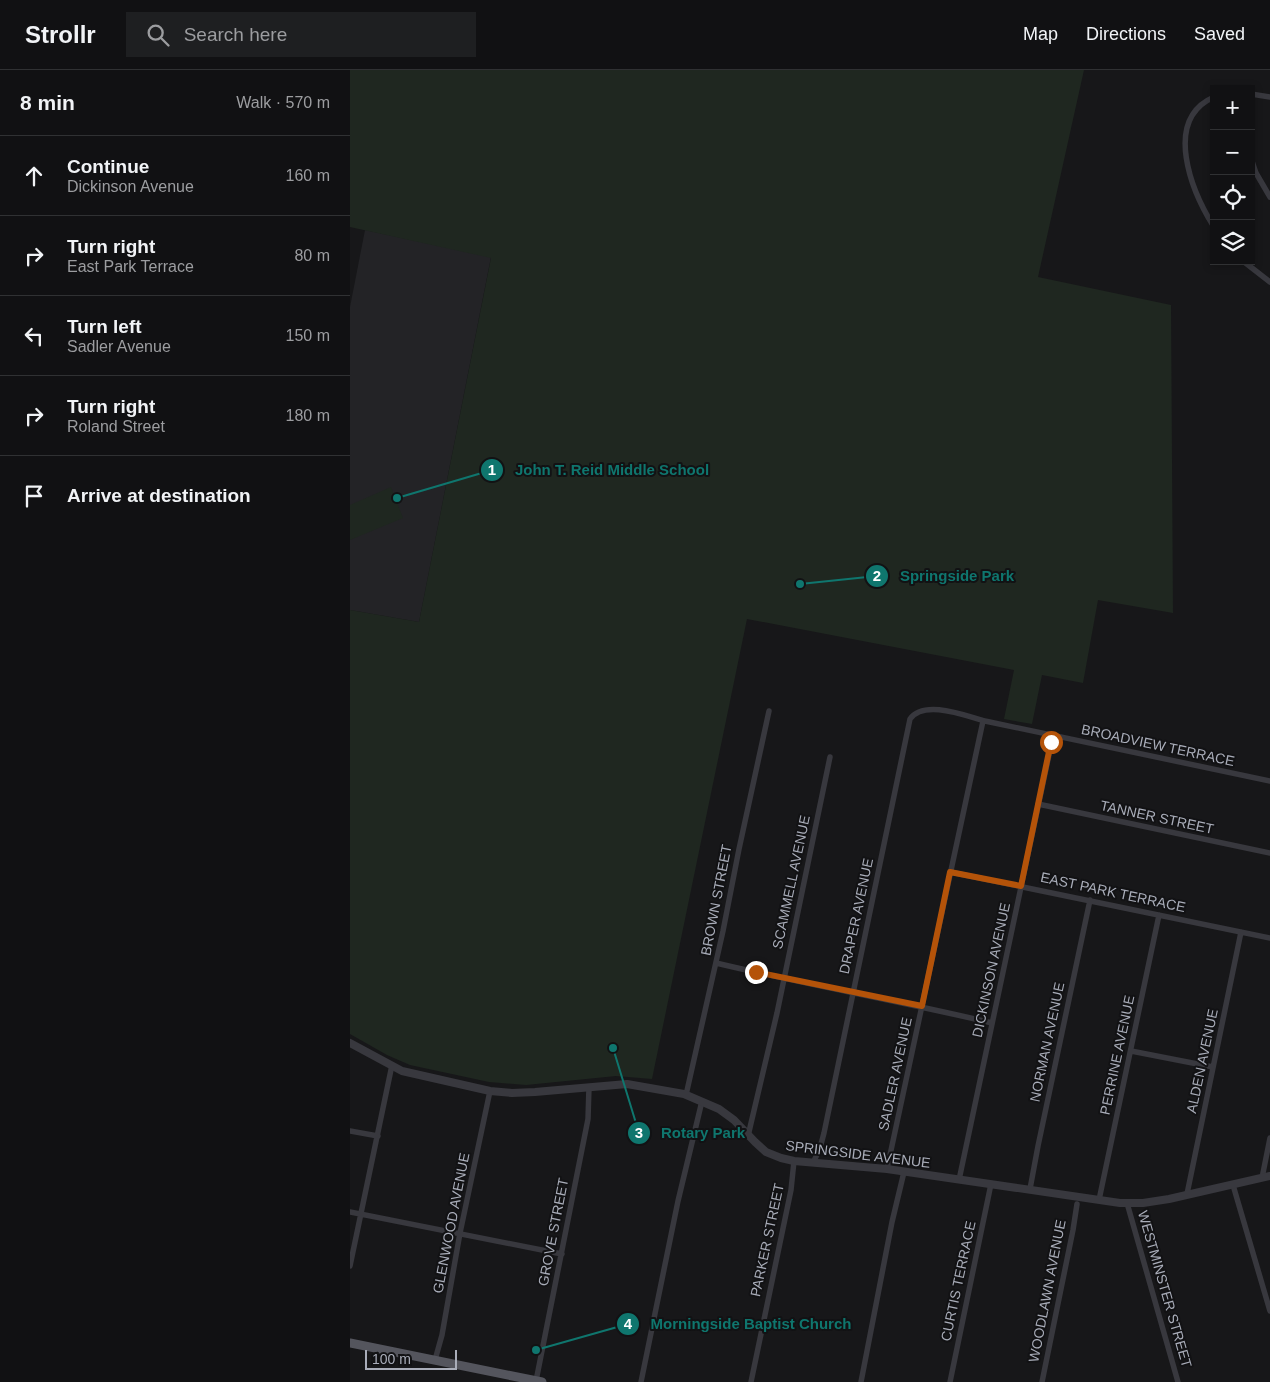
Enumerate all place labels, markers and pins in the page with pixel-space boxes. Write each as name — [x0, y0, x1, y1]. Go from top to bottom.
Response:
callout: John T. Reid Middle School — [480, 455, 719, 485]
callout: Springside Park — [865, 561, 1024, 591]
callout: Rotary Park — [626, 1118, 755, 1148]
callout: Morningside Baptist Church — [616, 1309, 862, 1339]

